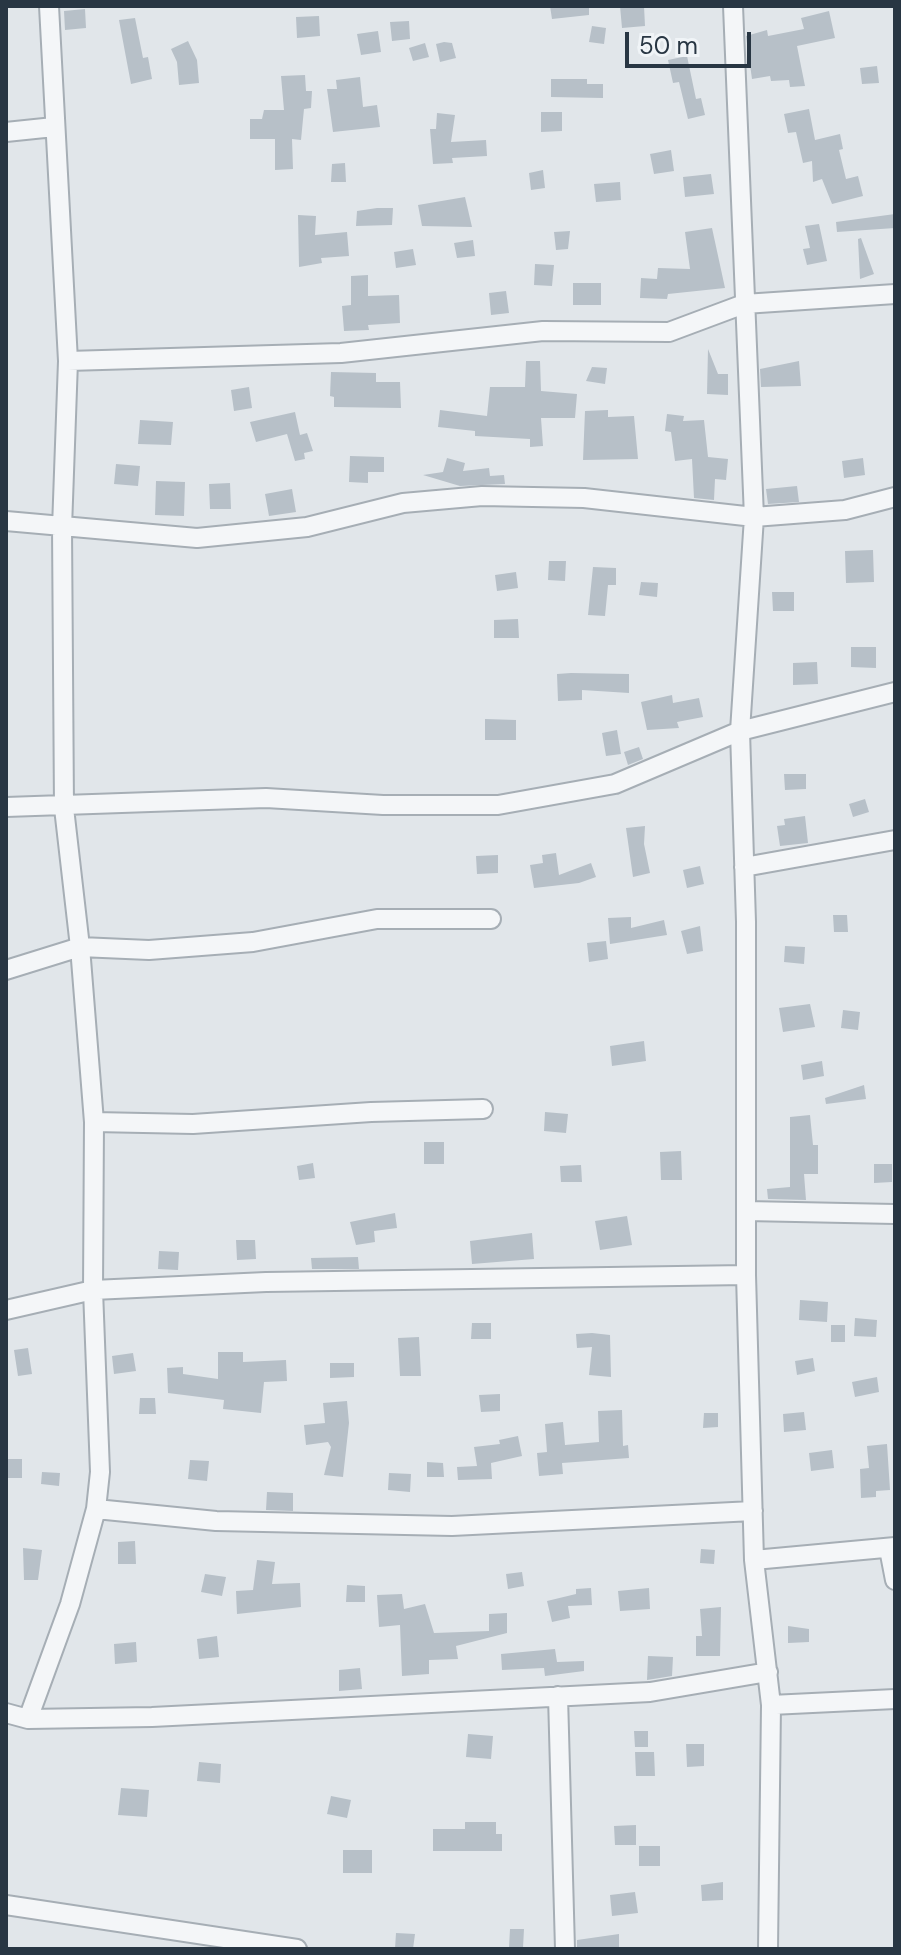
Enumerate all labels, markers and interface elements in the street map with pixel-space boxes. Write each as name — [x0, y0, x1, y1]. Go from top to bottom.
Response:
scale bar — [629, 16, 755, 66]
text: 50 m — [639, 30, 698, 61]

